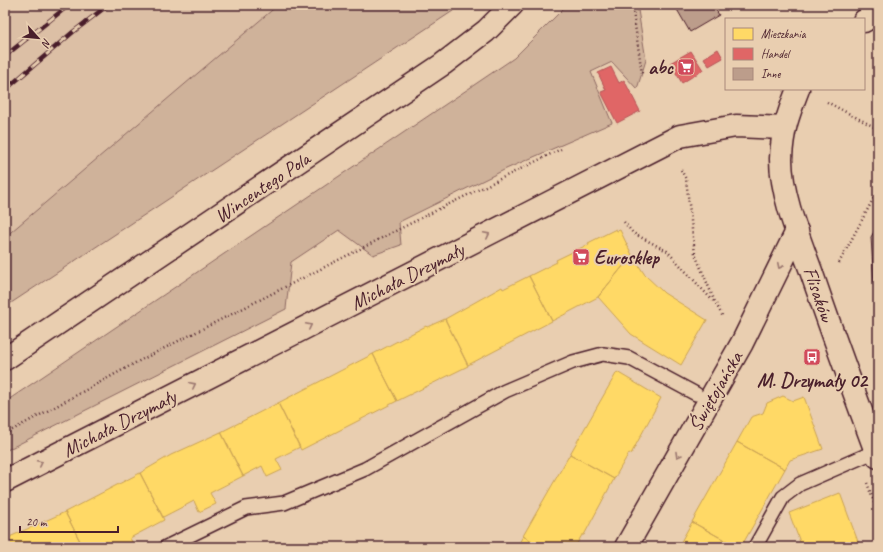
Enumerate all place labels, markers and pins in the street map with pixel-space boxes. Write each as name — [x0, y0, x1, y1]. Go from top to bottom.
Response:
place label: abc — [648, 55, 674, 80]
supermarket icon: abc — [676, 57, 696, 77]
place label: Eurosklep — [594, 245, 660, 270]
supermarket icon: Eurosklep — [571, 247, 591, 267]
bus stop icon: M. Drzymały 02 — [802, 347, 822, 367]
place label: M. Drzymały 02 — [757, 368, 869, 393]

